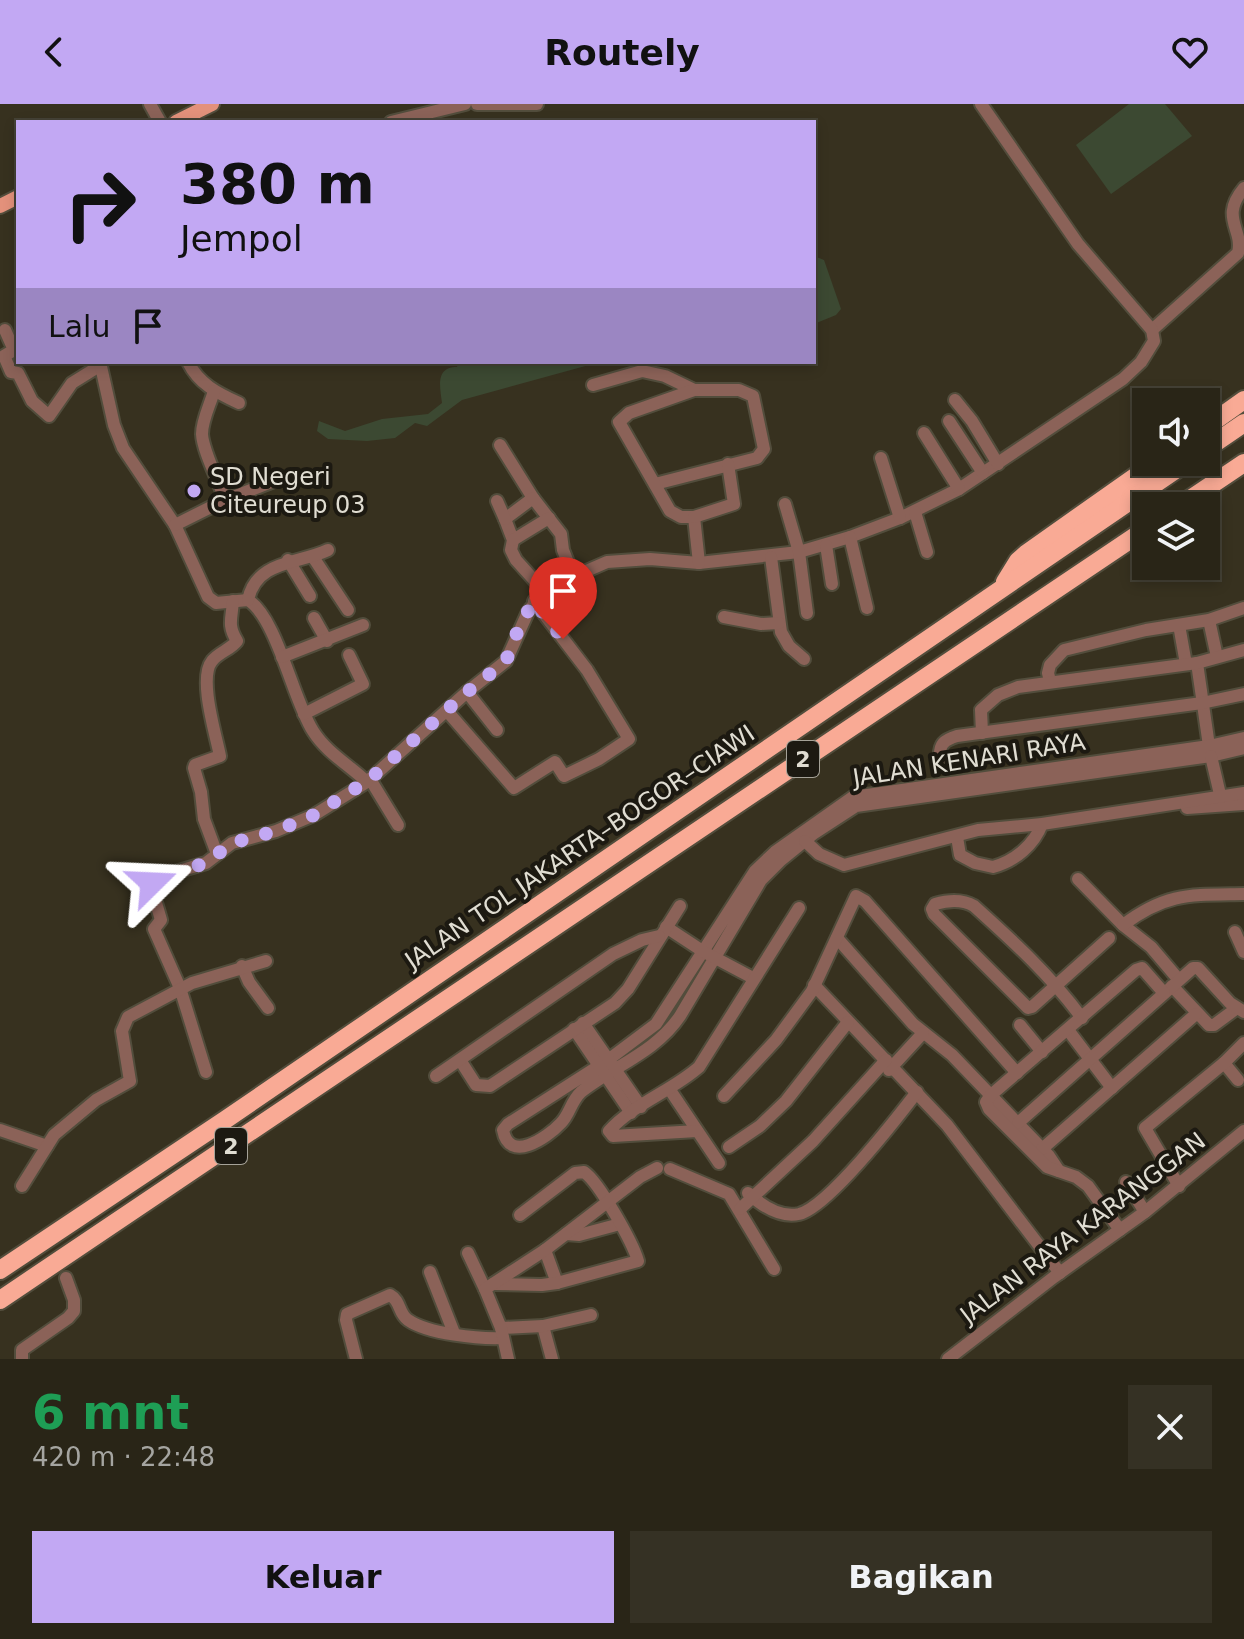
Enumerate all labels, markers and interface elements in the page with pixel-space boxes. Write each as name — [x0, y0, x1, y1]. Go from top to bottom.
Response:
icon: back — [32, 30, 76, 74]
icon: heart — [1168, 30, 1212, 74]
text: Routely — [544, 32, 700, 73]
text: 380 m — [180, 151, 375, 216]
icon: right — [48, 152, 152, 256]
text: Jempol — [180, 218, 303, 259]
icon: arrive — [126, 304, 170, 348]
text: Lalu — [48, 309, 110, 344]
map controls — [1132, 388, 1220, 580]
button: sound — [1132, 388, 1220, 476]
place label: SD Negeri Citeureup 03 — [210, 463, 366, 519]
marker: SD Negeri Citeureup 03 — [185, 482, 203, 500]
button: layers — [1132, 492, 1220, 580]
pin — [529, 557, 597, 639]
icon: arrive — [541, 569, 585, 613]
street label: JALAN TOL JAKARTA–BOGOR–CIAWI — [398, 719, 760, 976]
street label: JALAN KENARI RAYA — [849, 728, 1088, 793]
road number: 2 — [787, 741, 819, 777]
position arrow — [110, 841, 194, 925]
street label: JALAN RAYA KARANGGAN — [953, 1127, 1211, 1331]
road number: 2 — [215, 1128, 247, 1164]
text: 6 mnt — [32, 1384, 189, 1440]
button: close — [1128, 1385, 1212, 1469]
text: 420 m · 22:48 — [32, 1442, 215, 1472]
button: Keluar — [32, 1531, 614, 1623]
button: Bagikan — [630, 1531, 1212, 1623]

